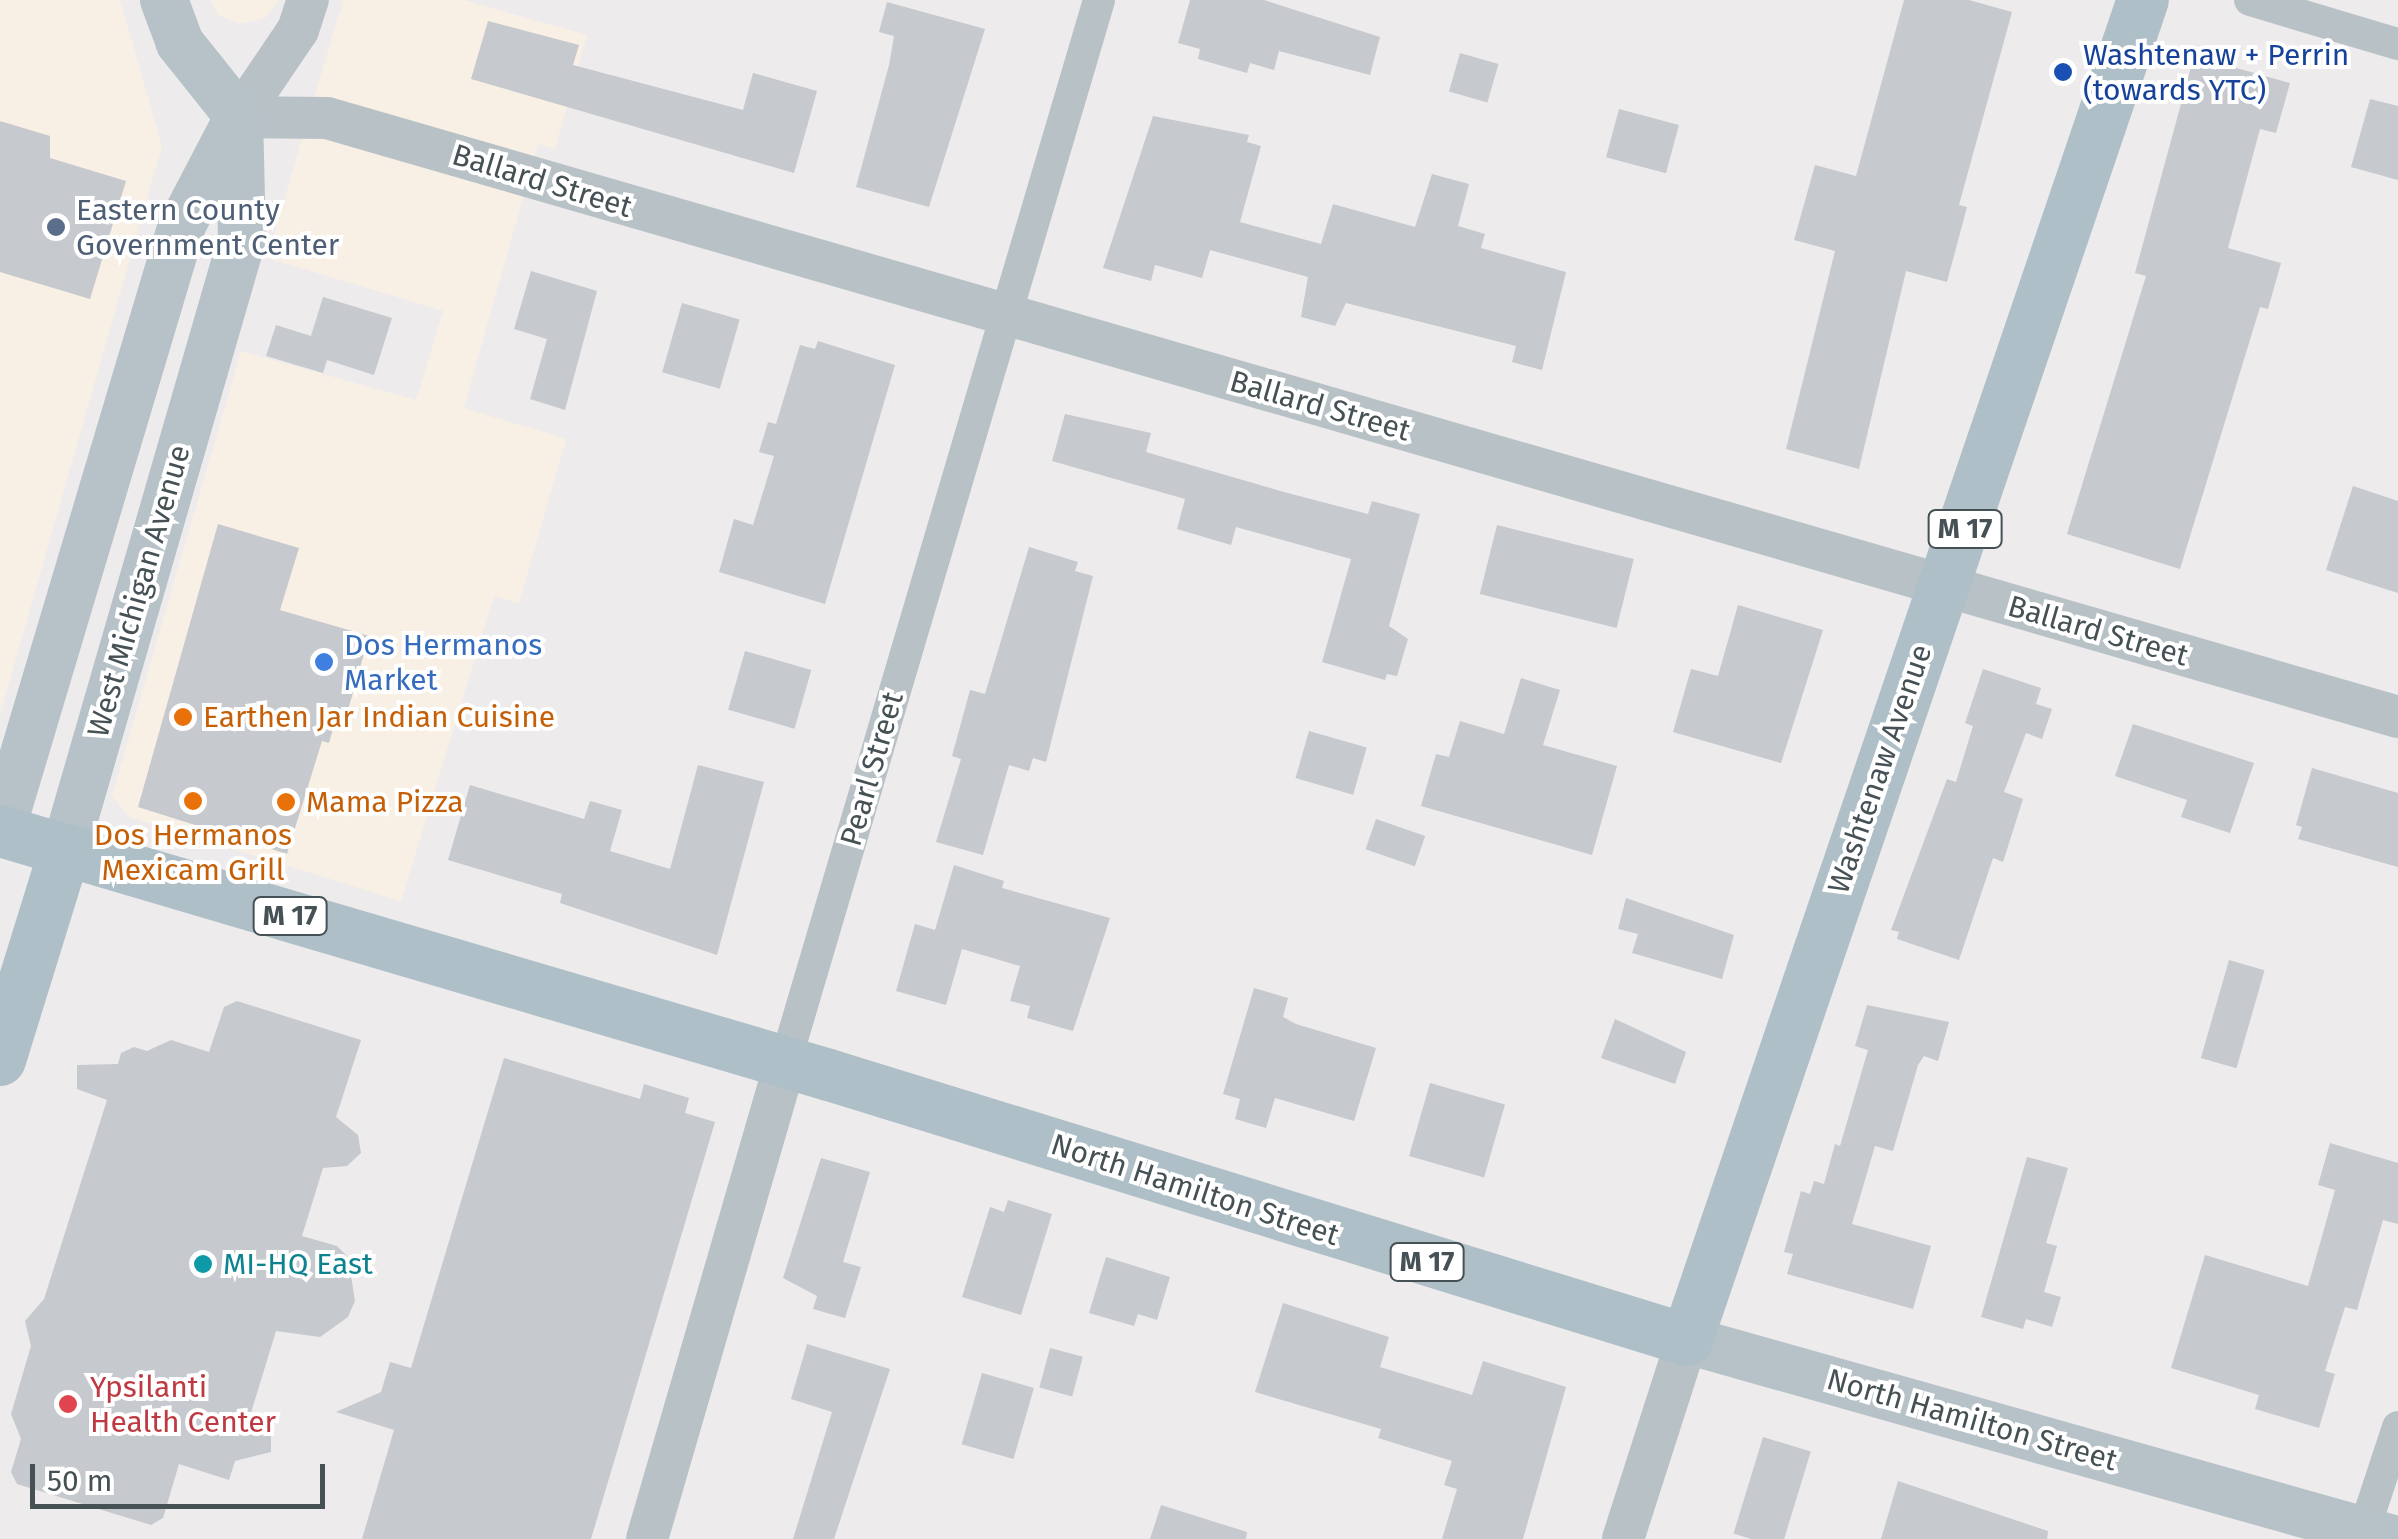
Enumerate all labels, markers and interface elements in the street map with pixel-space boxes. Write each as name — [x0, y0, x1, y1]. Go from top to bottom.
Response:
place label: Washtenaw + Perrin (towards YTC) — [2083, 37, 2349, 108]
marker: Washtenaw + Perrin (towards YTC) — [2052, 61, 2074, 83]
street label: Ballard Street — [448, 137, 636, 225]
place label: Eastern County Government Center — [76, 192, 339, 262]
marker: Eastern County Government Center — [45, 216, 67, 238]
street label: Ballard Street — [1226, 363, 1414, 449]
street label: West Michigan Avenue — [80, 441, 198, 741]
road number: M 17 — [1928, 506, 2002, 552]
street label: Ballard Street — [2004, 588, 2192, 674]
place label: Dos Hermanos Market — [344, 627, 542, 698]
street label: Washtenaw Avenue — [1820, 640, 1940, 898]
marker: Dos Hermanos Market — [313, 651, 335, 673]
street label: Pearl Street — [833, 688, 911, 850]
place label: Earthen Jar Indian Cuisine — [203, 699, 555, 735]
marker: Earthen Jar Indian Cuisine — [172, 706, 194, 728]
place label: Mama Pizza — [306, 784, 464, 820]
marker: Dos Hermanos Mexicam Grill — [182, 790, 204, 812]
marker: Mama Pizza — [275, 791, 297, 813]
place label: Dos Hermanos Mexicam Grill — [94, 817, 292, 888]
road number: M 17 — [252, 893, 328, 939]
street label: North Hamilton Street — [1047, 1126, 1343, 1254]
road number: M 17 — [1390, 1239, 1464, 1285]
place label: MI-HQ East — [223, 1246, 373, 1282]
marker: MI-HQ East — [192, 1253, 214, 1275]
street label: North Hamilton Street — [1823, 1361, 2121, 1479]
place label: Ypsilanti Health Center — [90, 1369, 276, 1440]
marker: Ypsilanti Health Center — [55, 1391, 81, 1417]
scale bar — [35, 1444, 330, 1506]
text: 50 m — [47, 1463, 112, 1499]

